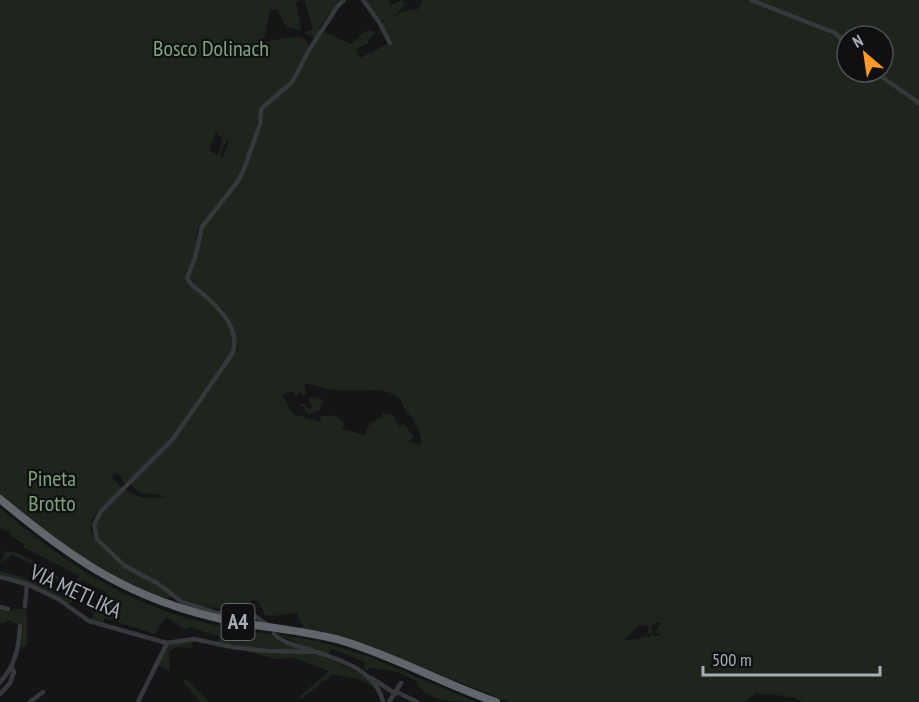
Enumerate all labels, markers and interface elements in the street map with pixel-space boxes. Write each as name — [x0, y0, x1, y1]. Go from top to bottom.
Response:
north arrow — [835, 24, 895, 84]
text: N — [849, 30, 866, 52]
park label: Bosco Dolinach — [153, 34, 269, 62]
park label: Pineta Brotto — [28, 464, 76, 517]
street label: VIA METLIKA — [25, 557, 127, 625]
road number: A4 — [222, 604, 254, 640]
scale bar — [703, 639, 880, 677]
text: 500 m — [712, 648, 752, 671]

